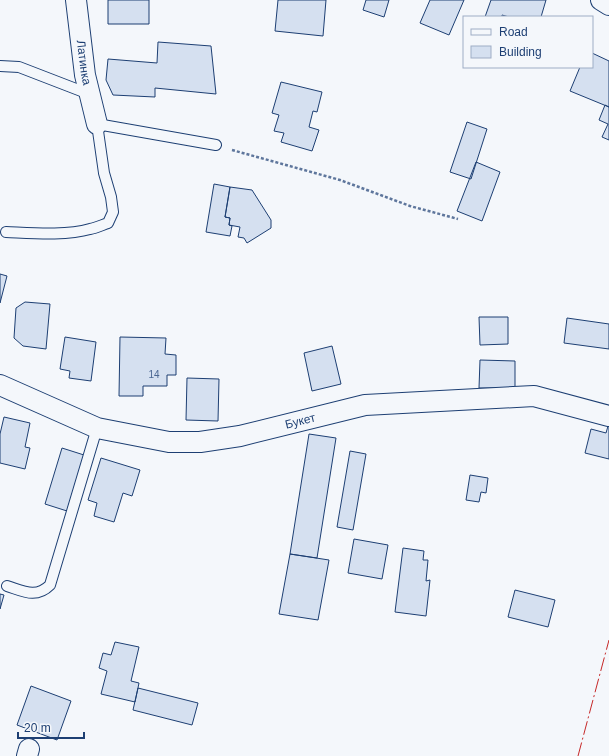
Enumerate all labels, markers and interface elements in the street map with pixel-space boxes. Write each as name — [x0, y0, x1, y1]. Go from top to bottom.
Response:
legend — [463, 16, 593, 68]
text: Road — [499, 25, 528, 39]
street label: Латинка — [74, 39, 94, 87]
text: Building — [499, 45, 542, 59]
house number: 14 — [148, 369, 160, 380]
street label: Букет — [284, 410, 317, 432]
scale bar — [18, 714, 84, 740]
text: 20 m — [24, 721, 51, 735]

